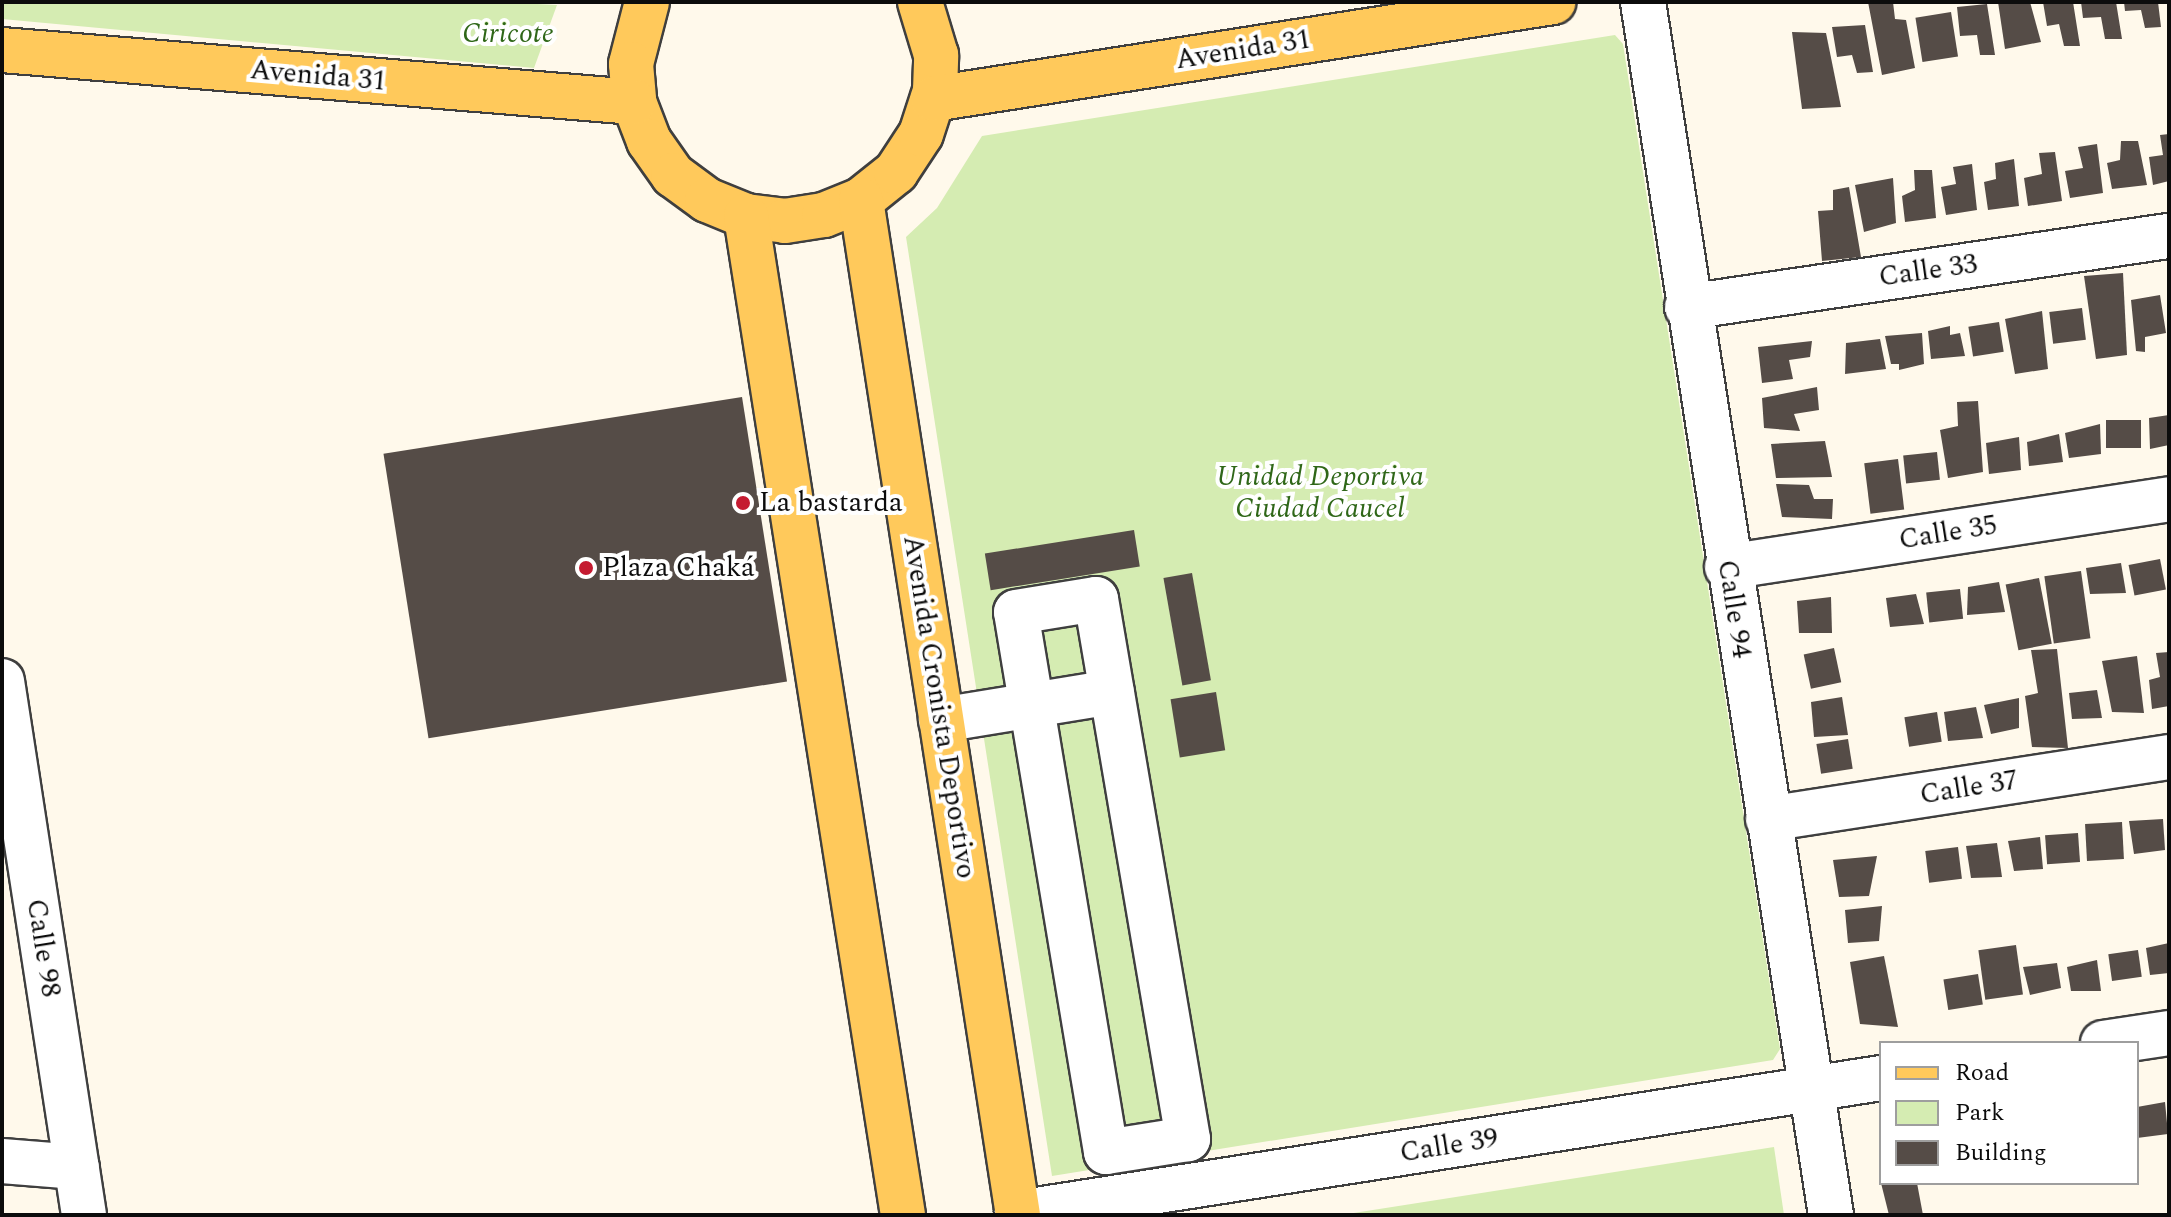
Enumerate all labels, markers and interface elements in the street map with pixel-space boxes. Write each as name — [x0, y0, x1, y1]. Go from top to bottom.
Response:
park label: Ciricote — [462, 17, 554, 51]
street label: Avenida 31 — [1173, 23, 1313, 77]
street label: Avenida 31 — [249, 53, 387, 99]
street label: Calle 33 — [1877, 247, 1979, 295]
park label: Unidad Deportiva Ciudad Caucel — [1216, 460, 1424, 526]
place label: La bastarda — [759, 486, 903, 520]
marker: La bastarda — [734, 494, 752, 512]
street label: Calle 35 — [1897, 509, 1999, 557]
street label: Avenida Cronista Deportivo — [895, 533, 983, 881]
place label: Plaza Chaká — [602, 551, 755, 585]
street label: Calle 94 — [1710, 558, 1758, 660]
marker: Plaza Chaká — [577, 559, 595, 577]
street label: Calle 37 — [1918, 764, 2020, 812]
street label: Calle 98 — [19, 897, 67, 999]
legend — [1879, 1041, 2139, 1185]
text: Road — [1955, 1055, 2009, 1091]
text: Park — [1955, 1095, 2005, 1131]
street label: Calle 39 — [1398, 1122, 1500, 1170]
text: Building — [1955, 1135, 2047, 1171]

